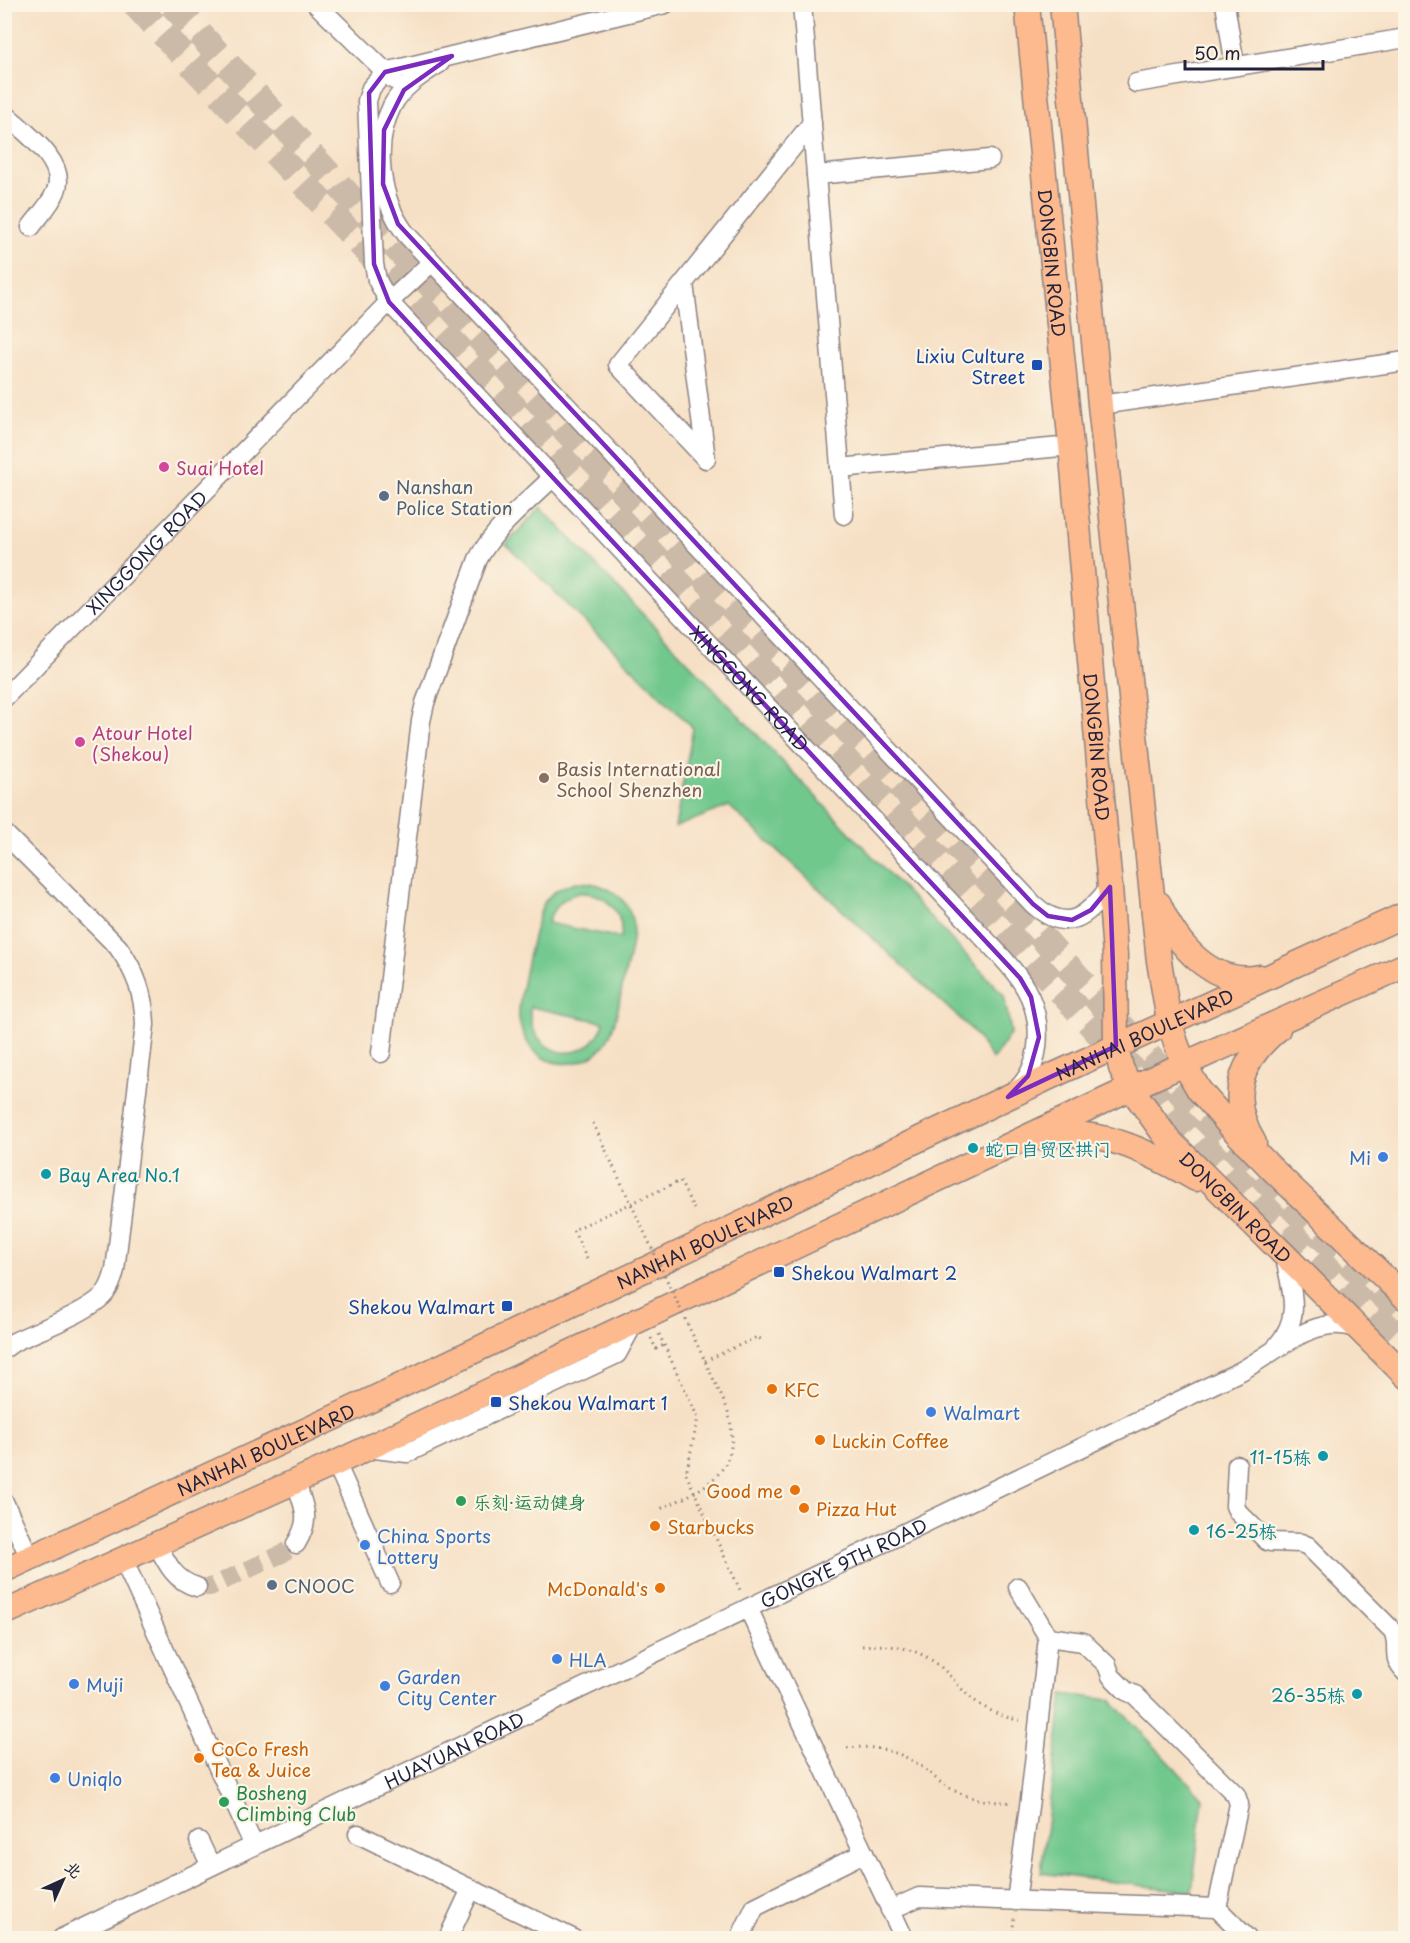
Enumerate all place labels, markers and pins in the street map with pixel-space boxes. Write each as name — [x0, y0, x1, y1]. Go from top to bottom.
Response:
place label: Lixiu Culture Street — [916, 342, 1025, 390]
marker: Lixiu Culture Street — [1030, 358, 1044, 372]
place label: Suai Hotel — [176, 454, 264, 481]
marker: Suai Hotel — [157, 460, 171, 474]
place label: Nanshan Police Station — [396, 473, 513, 521]
marker: Nanshan Police Station — [377, 489, 391, 503]
place label: Atour Hotel (Shekou) — [92, 719, 193, 767]
marker: Atour Hotel (Shekou) — [73, 735, 87, 749]
place label: Basis International School Shenzhen — [556, 755, 721, 803]
marker: Basis International School Shenzhen — [537, 771, 551, 785]
place label: 蛇口自贸区拱门 — [985, 1135, 1111, 1162]
marker: 蛇口自贸区拱门 — [966, 1141, 980, 1155]
place label: Mi — [1349, 1144, 1371, 1171]
marker: Mi — [1376, 1150, 1390, 1164]
place label: Bay Area No.1 — [58, 1161, 180, 1188]
marker: Bay Area No.1 — [39, 1167, 53, 1181]
place label: Shekou Walmart 2 — [791, 1259, 957, 1286]
marker: Shekou Walmart 2 — [772, 1265, 786, 1279]
place label: Shekou Walmart — [348, 1293, 495, 1320]
marker: Shekou Walmart — [500, 1299, 514, 1313]
place label: KFC — [784, 1376, 820, 1403]
marker: KFC — [765, 1382, 779, 1396]
place label: Shekou Walmart 1 — [508, 1389, 668, 1416]
marker: Shekou Walmart 1 — [489, 1395, 503, 1409]
place label: Walmart — [943, 1399, 1020, 1426]
marker: Walmart — [924, 1405, 938, 1419]
place label: Luckin Coffee — [832, 1427, 949, 1454]
marker: Luckin Coffee — [813, 1433, 827, 1447]
place label: 11-15栋 — [1250, 1443, 1311, 1470]
marker: 11-15栋 — [1316, 1449, 1330, 1463]
place label: Good me — [706, 1477, 783, 1504]
marker: Good me — [788, 1483, 802, 1497]
place label: 乐刻·运动健身 — [473, 1488, 586, 1515]
marker: 乐刻·运动健身 — [454, 1494, 468, 1508]
place label: Pizza Hut — [816, 1495, 897, 1522]
marker: Pizza Hut — [797, 1501, 811, 1515]
place label: Starbucks — [667, 1513, 754, 1540]
place label: 16-25栋 — [1206, 1517, 1277, 1544]
marker: Starbucks — [648, 1519, 662, 1533]
place label: China Sports Lottery — [377, 1522, 491, 1570]
marker: 16-25栋 — [1187, 1523, 1201, 1537]
marker: China Sports Lottery — [358, 1538, 372, 1552]
place label: CNOOC — [284, 1572, 355, 1599]
place label: McDonald's — [547, 1575, 648, 1602]
marker: CNOOC — [265, 1578, 279, 1592]
marker: McDonald's — [653, 1581, 667, 1595]
place label: HLA — [569, 1646, 606, 1673]
marker: HLA — [550, 1652, 564, 1666]
place label: Garden City Center — [397, 1663, 497, 1711]
place label: Muji — [86, 1671, 123, 1698]
marker: Muji — [67, 1677, 81, 1691]
marker: Garden City Center — [378, 1679, 392, 1693]
place label: 26-35栋 — [1271, 1681, 1345, 1708]
marker: 26-35栋 — [1350, 1687, 1364, 1701]
place label: CoCo Fresh Tea & Juice — [211, 1735, 311, 1783]
marker: CoCo Fresh Tea & Juice — [192, 1751, 206, 1765]
place label: Uniqlo — [67, 1765, 122, 1792]
marker: Uniqlo — [48, 1771, 62, 1785]
place label: Bosheng Climbing Club — [236, 1779, 356, 1827]
marker: Bosheng Climbing Club — [217, 1795, 231, 1809]

